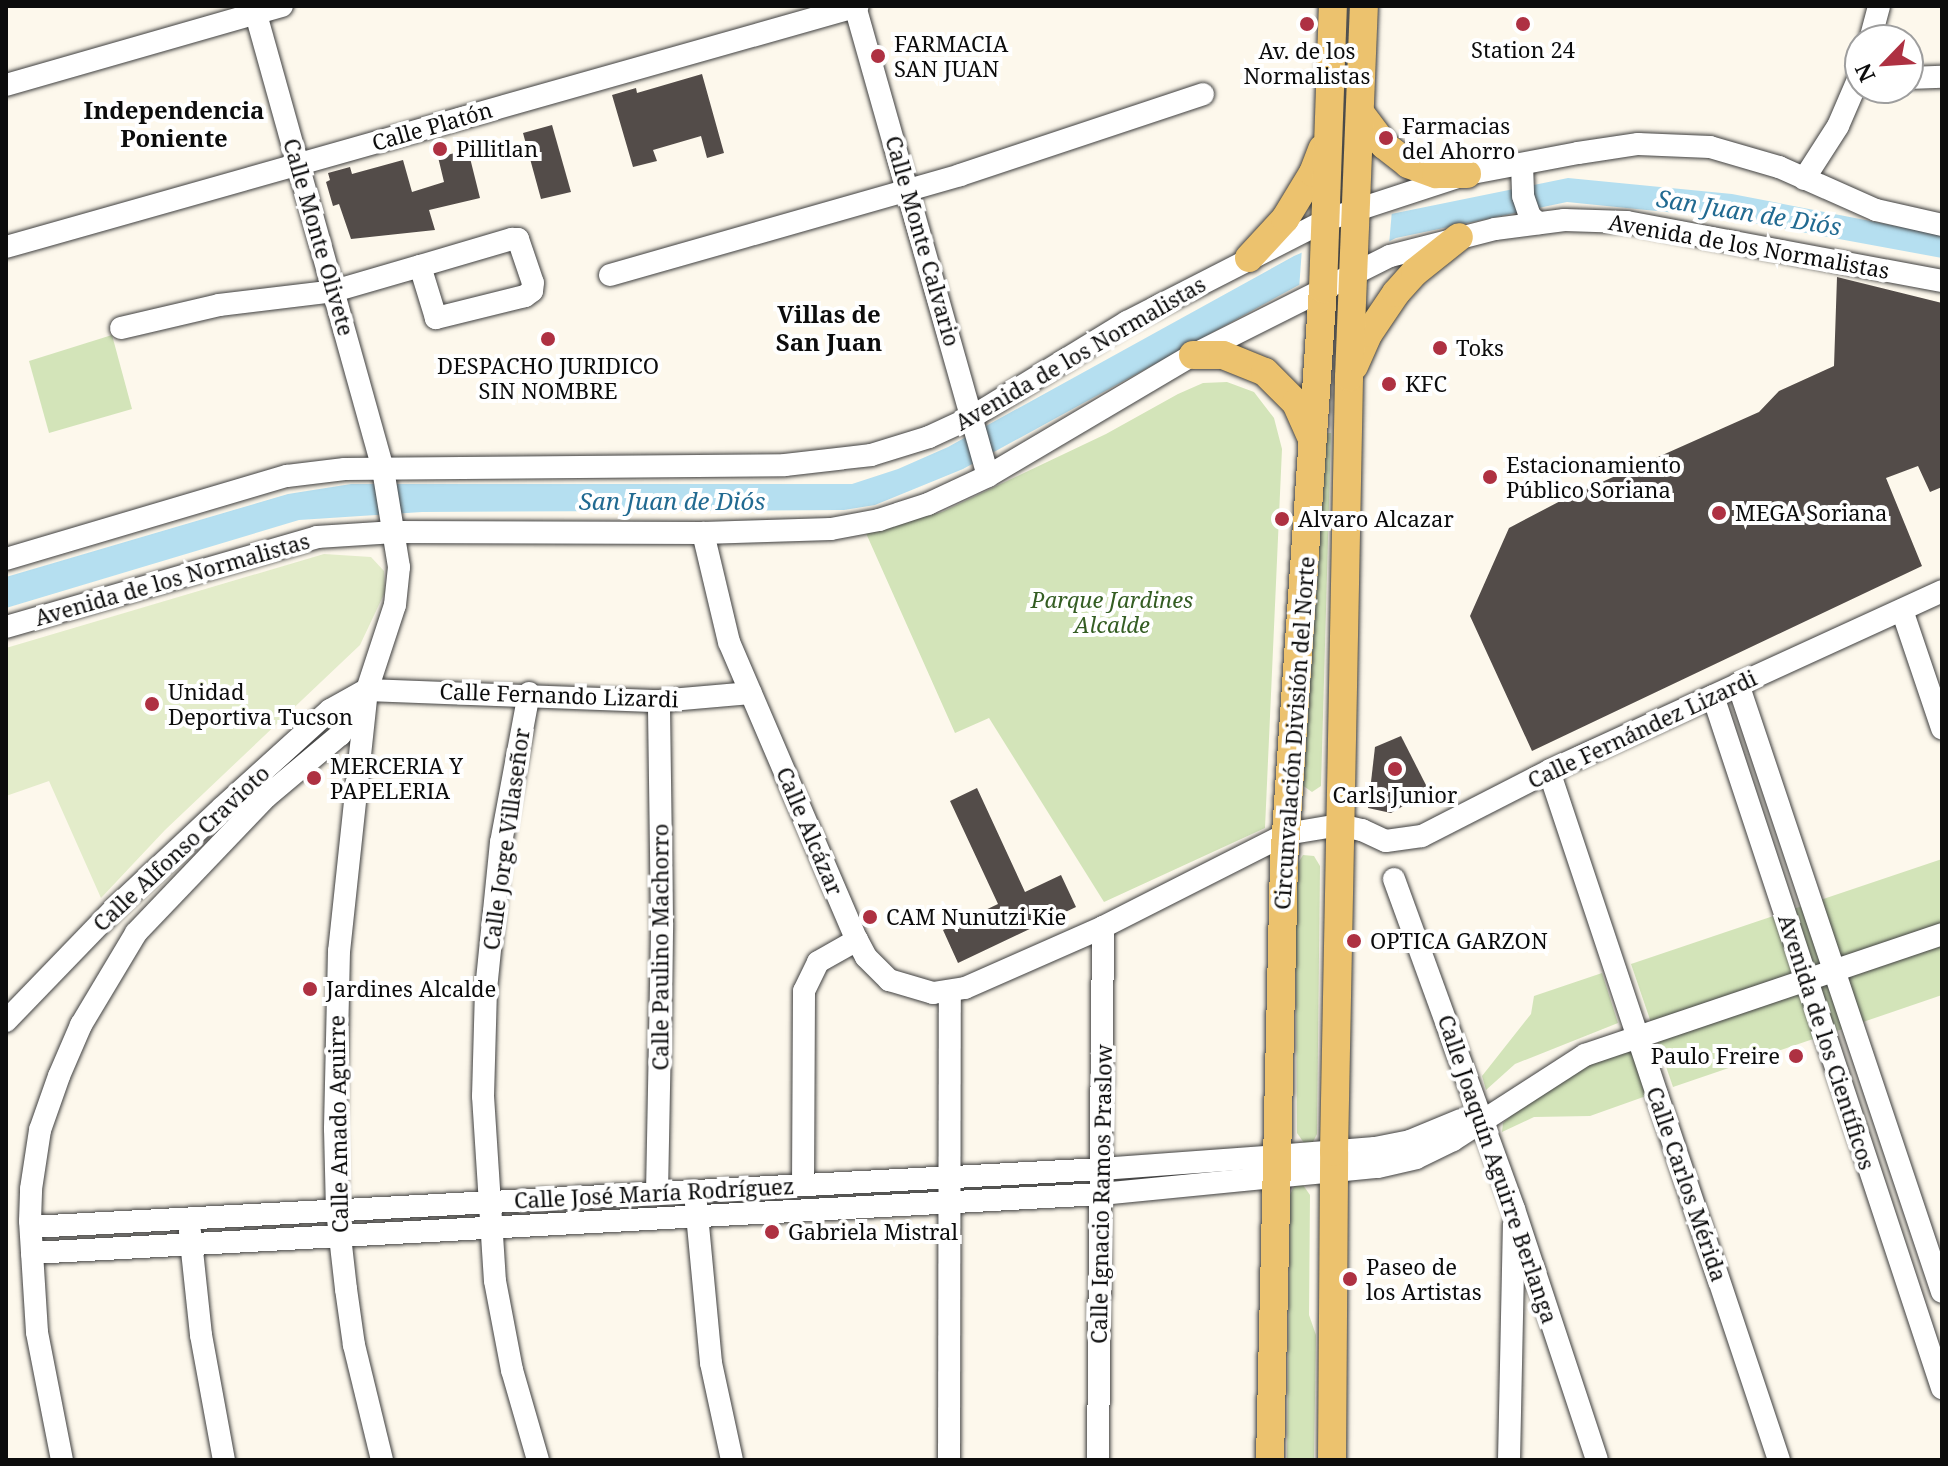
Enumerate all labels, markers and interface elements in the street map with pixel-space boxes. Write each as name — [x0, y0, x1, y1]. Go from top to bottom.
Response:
marker: Av. de los Normalistas — [1298, 15, 1316, 33]
marker: Station 24 — [1514, 15, 1532, 33]
north arrow — [1844, 24, 1924, 104]
place label: FARMACIA SAN JUAN — [894, 30, 1008, 82]
place label: Av. de los Normalistas — [1244, 37, 1370, 88]
place label: Station 24 — [1471, 37, 1575, 63]
marker: FARMACIA SAN JUAN — [869, 47, 887, 65]
text: N — [1847, 59, 1881, 87]
district label: Independencia Poniente — [84, 96, 264, 152]
street label: Calle Platón — [369, 96, 495, 156]
place label: Farmacias del Ahorro — [1402, 112, 1515, 164]
marker: Farmacias del Ahorro — [1377, 129, 1395, 147]
street label: Calle Monte Calvario — [880, 133, 966, 349]
street label: Calle Monte Olivete — [278, 135, 360, 339]
place label: Pillitlan — [456, 136, 538, 162]
marker: Pillitlan — [431, 140, 449, 158]
water label: San Juan de Diós — [1655, 183, 1843, 241]
street label: Avenida de los Normalistas — [1607, 208, 1891, 284]
street label: Avenida de los Normalistas — [950, 270, 1210, 436]
district label: Villas de San Juan — [776, 300, 882, 356]
marker: DESPACHO JURIDICO SIN NOMBRE — [539, 330, 557, 348]
place label: Toks — [1456, 335, 1504, 361]
marker: Toks — [1431, 339, 1449, 357]
place label: DESPACHO JURIDICO SIN NOMBRE — [437, 352, 659, 404]
place label: KFC — [1405, 371, 1447, 397]
marker: KFC — [1380, 375, 1398, 393]
place label: Estacionamiento Público Soriana — [1506, 451, 1681, 502]
marker: Estacionamiento Público Soriana — [1481, 468, 1499, 486]
water label: San Juan de Diós — [579, 487, 765, 515]
place label: MEGA Soriana — [1735, 500, 1887, 526]
marker: MEGA Soriana — [1710, 504, 1728, 522]
place label: Alvaro Alcazar — [1298, 506, 1454, 532]
marker: Alvaro Alcazar — [1273, 510, 1291, 528]
street label: Avenida de los Normalistas — [32, 527, 312, 631]
street label: Circunvalación División del Norte — [1268, 555, 1320, 911]
park label: Parque Jardines Alcalde — [1031, 586, 1193, 638]
street label: Calle Fernández Lizardi — [1523, 664, 1761, 794]
place label: Unidad Deportiva Tucson — [168, 678, 353, 730]
street label: Calle Fernando Lizardi — [439, 678, 679, 712]
marker: Unidad Deportiva Tucson — [143, 695, 161, 713]
street label: Calle Jorge Villaseñor — [477, 726, 535, 952]
place label: MERCERIA Y PAPELERIA — [330, 752, 463, 804]
street label: Calle Alfonso Cravioto — [87, 759, 275, 937]
marker: Carls Junior — [1386, 760, 1404, 778]
street label: Calle Alcázar — [771, 763, 849, 899]
marker: MERCERIA Y PAPELERIA — [305, 769, 323, 787]
place label: Carls Junior — [1333, 782, 1457, 808]
street label: Calle Paulino Machorro — [647, 823, 673, 1071]
place label: CAM Nunutzi Kie — [886, 904, 1066, 930]
marker: CAM Nunutzi Kie — [861, 908, 879, 926]
street label: Avenida de los Científicos — [1773, 911, 1881, 1173]
place label: OPTICA GARZON — [1370, 928, 1548, 954]
marker: OPTICA GARZON — [1345, 932, 1363, 950]
place label: Jardines Alcalde — [326, 976, 496, 1002]
marker: Jardines Alcalde — [301, 980, 319, 998]
street label: Calle Joaquín Aguirre Berlanga — [1433, 1011, 1563, 1327]
street label: Calle Amado Aguirre — [323, 1015, 353, 1233]
place label: Paulo Freire — [1651, 1043, 1780, 1069]
street label: Calle Ignacio Ramos Praslow — [1085, 1044, 1117, 1344]
marker: Paulo Freire — [1787, 1047, 1805, 1065]
street label: Calle Carlos Mérida — [1641, 1083, 1733, 1285]
street label: Calle José María Rodríguez — [513, 1172, 795, 1214]
place label: Gabriela Mistral — [788, 1219, 958, 1245]
marker: Gabriela Mistral — [763, 1223, 781, 1241]
place label: Paseo de los Artistas — [1366, 1253, 1482, 1304]
marker: Paseo de los Artistas — [1341, 1270, 1359, 1288]

